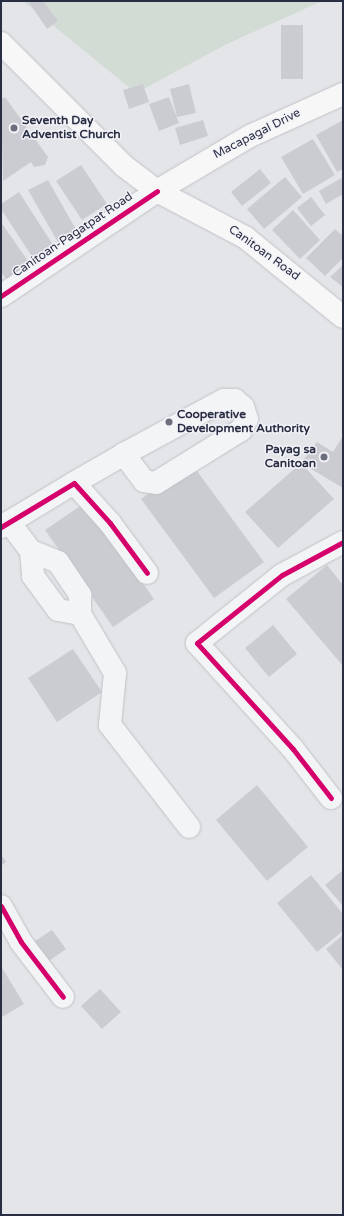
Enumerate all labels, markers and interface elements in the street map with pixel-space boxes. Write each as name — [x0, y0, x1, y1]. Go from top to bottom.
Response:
street label: Macapagal Drive — [211, 106, 303, 162]
place label: Seventh Day Adventist Church — [22, 114, 121, 142]
marker: Seventh Day Adventist Church — [9, 123, 19, 133]
street label: Canitoan-Pagatpat Road — [10, 189, 136, 281]
street label: Canitoan Road — [226, 222, 302, 284]
place label: Cooperative Development Authority — [177, 408, 310, 436]
marker: Cooperative Development Authority — [164, 417, 174, 427]
place label: Payag sa Canitoan — [265, 443, 316, 471]
marker: Payag sa Canitoan — [319, 452, 329, 462]

